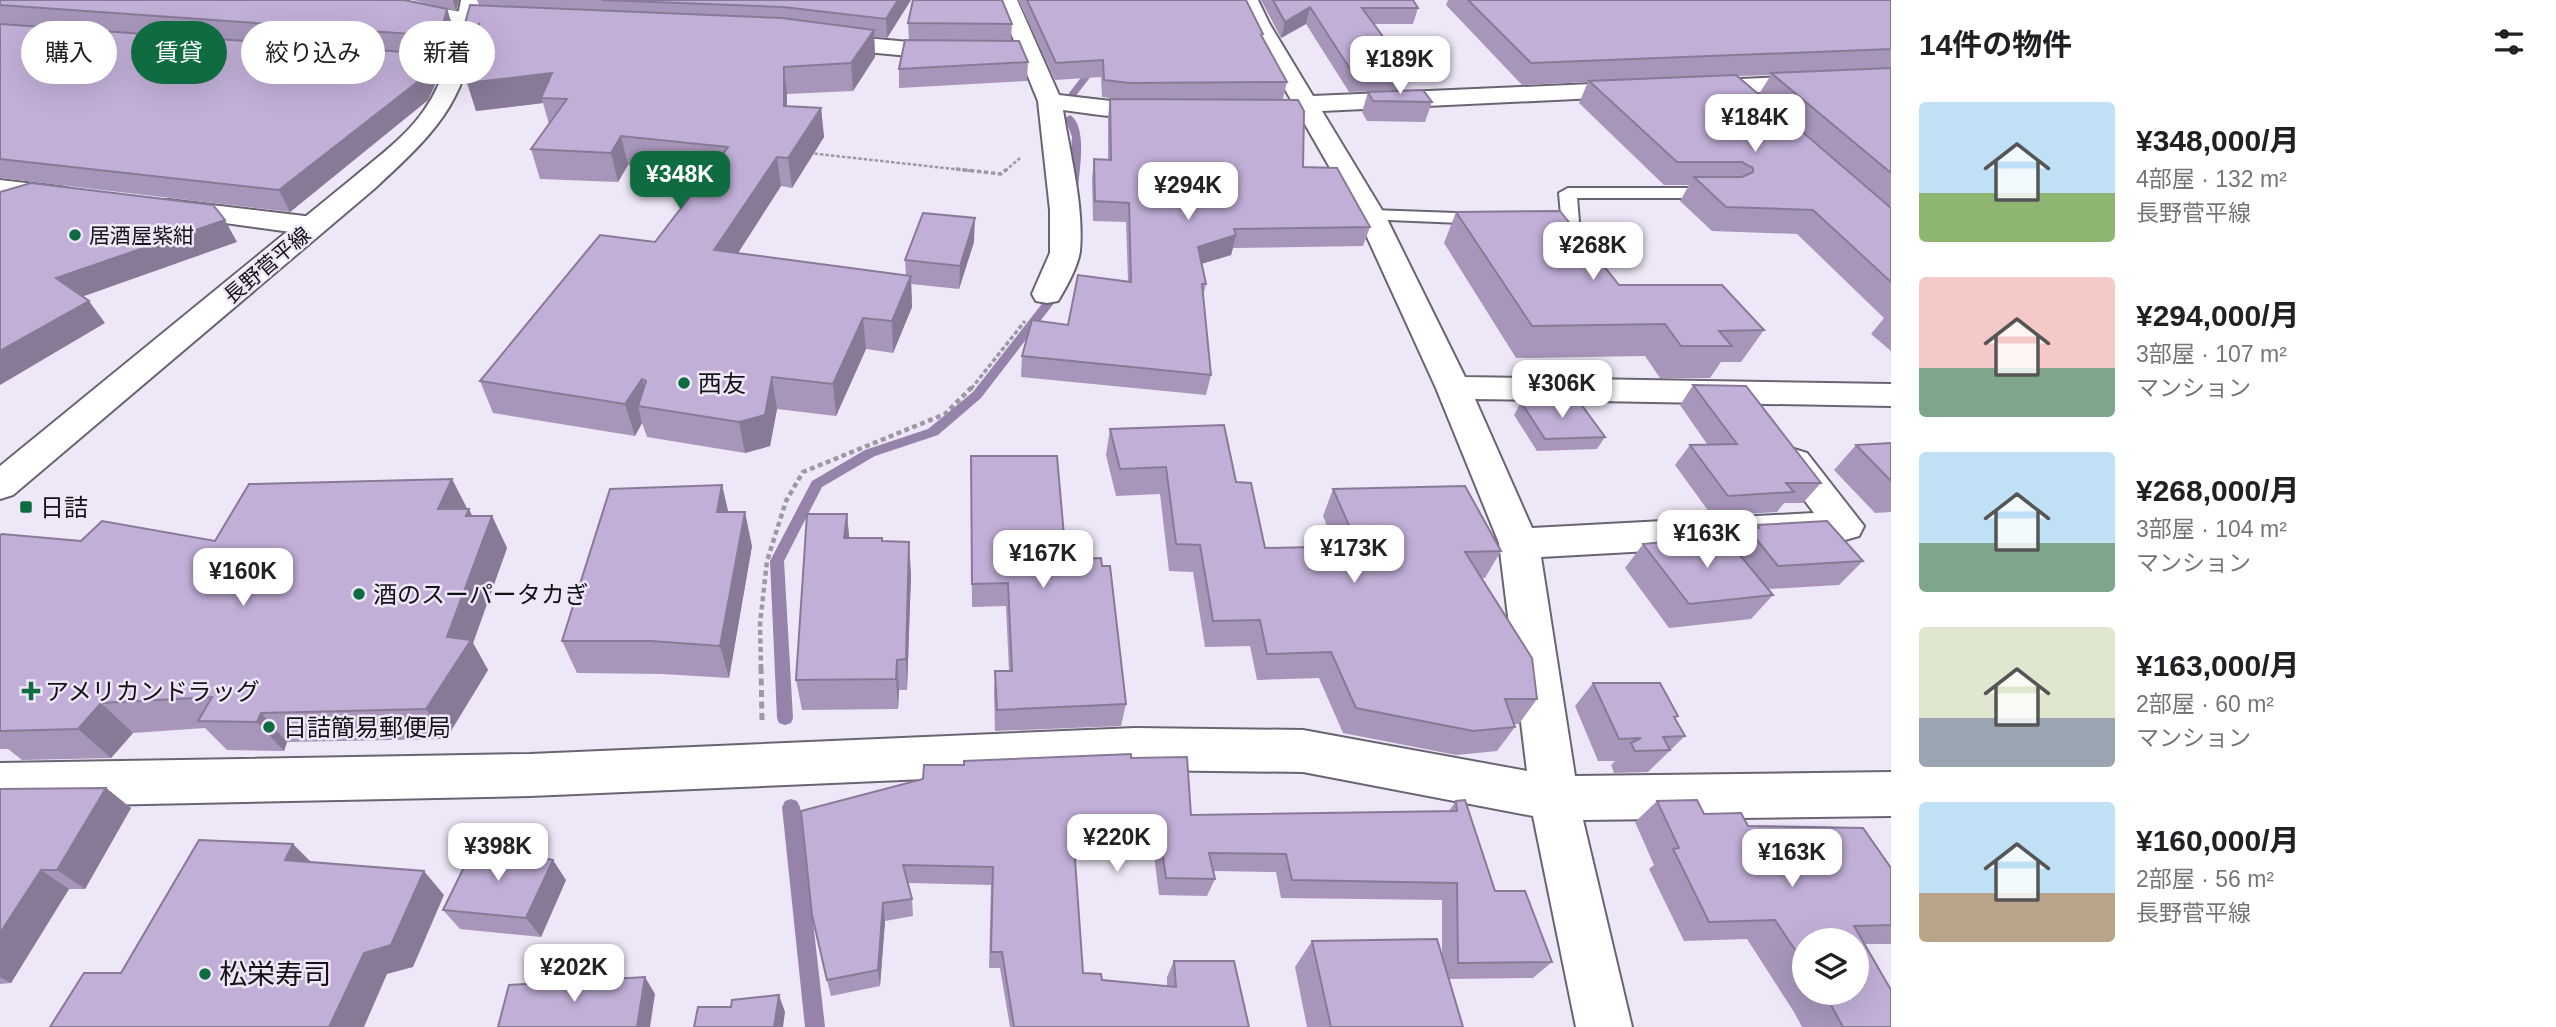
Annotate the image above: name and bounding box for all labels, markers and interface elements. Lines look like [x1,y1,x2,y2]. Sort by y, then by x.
chip: 購入 [21,21,117,84]
chip: 賃貸 [131,21,227,84]
chip: 絞り込み [241,21,385,84]
chip: 新着 [399,21,495,84]
icon: filters [2490,23,2528,61]
text: 14件の物件 [1919,28,2072,61]
pin: ¥189K [1351,36,1449,96]
text: ¥189K [1366,46,1434,72]
pin: ¥184K [1706,94,1804,154]
text: ¥184K [1721,104,1789,130]
text: ¥348,000/月 [2136,124,2299,157]
icon: home [1975,130,2059,214]
pin: ¥348K [631,152,729,211]
text: ¥348K [646,161,714,187]
pin: ¥294K [1139,162,1237,222]
text: 4部屋 · 132 m² [2136,166,2287,192]
text: ¥294K [1154,172,1222,198]
text: 長野菅平線 [2136,200,2251,226]
street label: 長野菅平線 [219,222,315,308]
pin: ¥268K [1544,222,1642,282]
place label: 居酒屋紫紺 [89,224,194,247]
marker: 居酒屋紫紺 [67,227,83,243]
text: ¥268K [1559,232,1627,258]
text: ¥294,000/月 [2136,299,2299,332]
icon: home [1975,305,2059,389]
text: 3部屋 · 107 m² [2136,341,2287,367]
pin: ¥306K [1513,360,1611,420]
place label: 西友 [698,370,746,397]
text: ¥306K [1528,370,1596,396]
marker: 西友 [676,375,692,391]
text: マンション [2136,375,2251,401]
text: ¥268,000/月 [2136,474,2299,507]
icon: home [1975,480,2059,564]
place label: 日詰 [40,494,88,521]
marker: 日詰 [18,499,34,515]
pin: ¥163K [1658,510,1756,570]
text: 3部屋 · 104 m² [2136,516,2287,542]
text: ¥163K [1673,520,1741,546]
pin: ¥173K [1305,526,1403,585]
pin: ¥167K [994,530,1092,590]
text: ¥173K [1320,535,1388,561]
text: ¥167K [1009,540,1077,566]
pin: ¥160K [194,548,292,608]
text: マンション [2136,550,2251,576]
text: ¥160K [209,558,277,584]
place label: 酒のスーパータカぎ [373,581,589,608]
marker: 酒のスーパータカぎ [351,586,367,602]
text: ¥163,000/月 [2136,649,2299,682]
icon: home [1975,655,2059,739]
place label: アメリカンドラッグ [45,678,260,705]
marker: アメリカンドラッグ [23,683,39,699]
text: 2部屋 · 60 m² [2136,691,2274,717]
place label: 日詰簡易郵便局 [283,714,451,741]
marker: 日詰簡易郵便局 [261,719,277,735]
text: マンション [2136,725,2251,751]
pin: ¥220K [1068,814,1166,874]
pin: ¥398K [449,824,547,883]
text: ¥220K [1083,824,1151,850]
text: ¥160,000/月 [2136,824,2299,857]
pin: ¥163K [1743,830,1841,889]
icon: home [1975,830,2059,914]
text: ¥398K [464,833,532,859]
text: ¥163K [1758,839,1826,865]
text: 2部屋 · 56 m² [2136,866,2274,892]
text: 長野菅平線 [2136,900,2251,926]
map controls [1792,928,1869,1005]
button: layers [1792,928,1869,1005]
pin: ¥202K [525,944,623,1004]
text: ¥202K [540,954,608,980]
place label: 松栄寿司 [219,959,331,990]
marker: 松栄寿司 [197,966,213,982]

